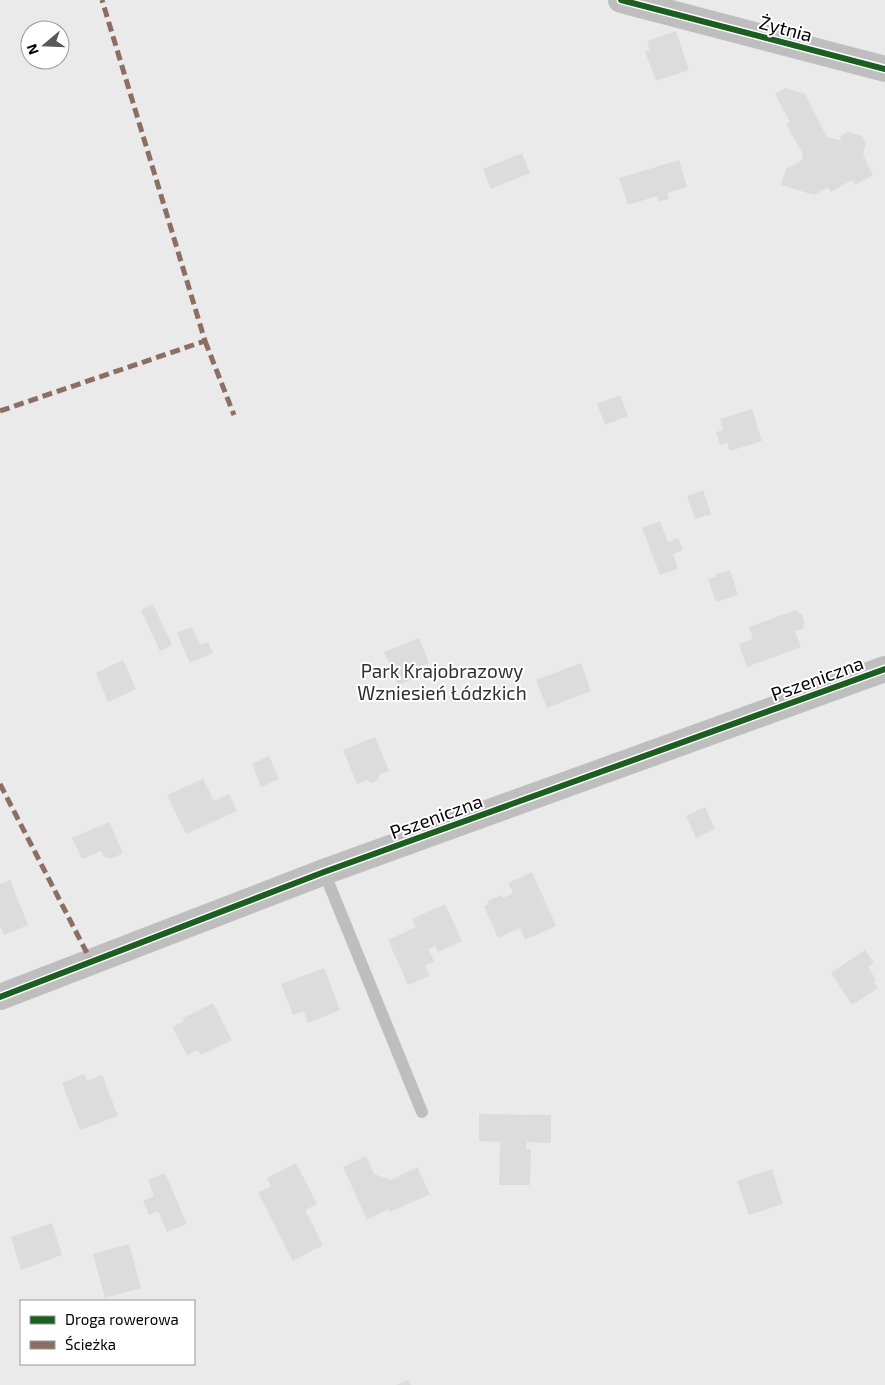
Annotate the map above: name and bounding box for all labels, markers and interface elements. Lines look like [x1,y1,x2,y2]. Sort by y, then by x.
street label: Żytnia [757,10,815,46]
north arrow [20,20,70,70]
text: N [23,42,42,57]
street label: Pszeniczna [768,651,866,705]
park label: Park Krajobrazowy Wzniesień Łódzkich [357,659,527,704]
street label: Pszeniczna [387,789,485,843]
legend [20,1300,195,1365]
text: Droga rowerowa [65,1310,179,1328]
text: Ścieżka [65,1335,116,1353]

